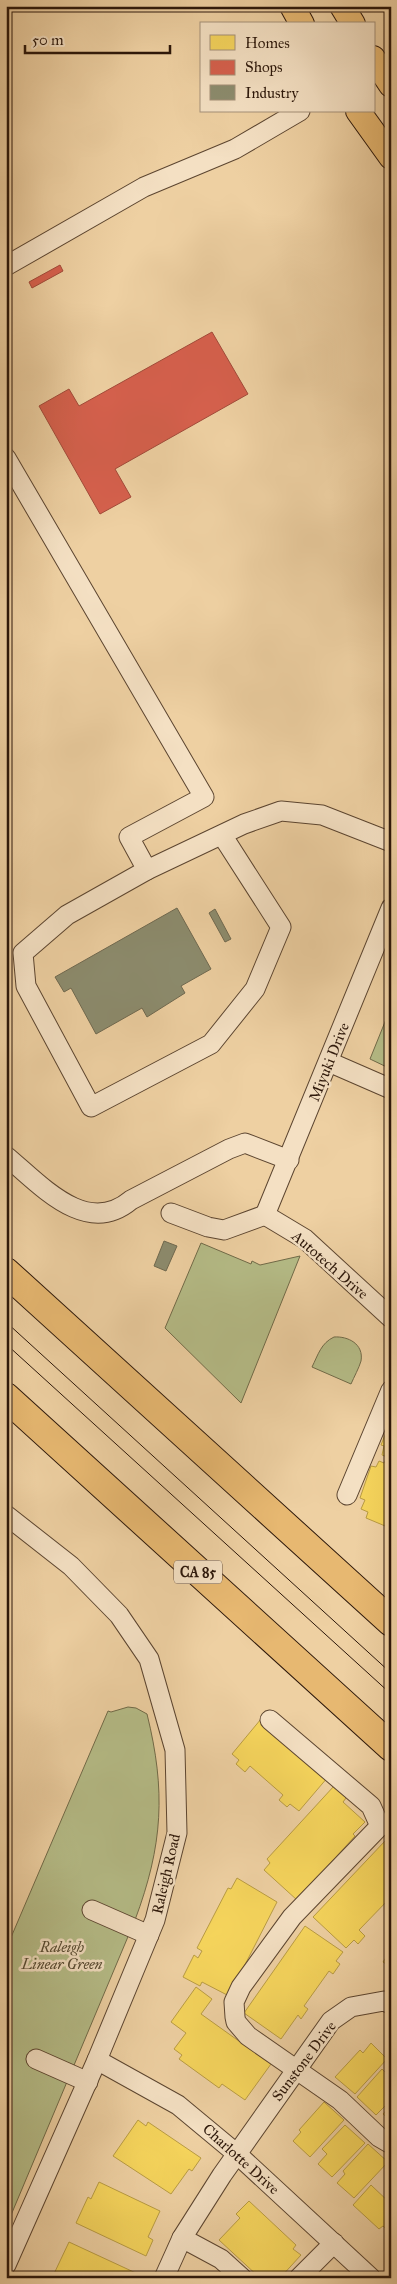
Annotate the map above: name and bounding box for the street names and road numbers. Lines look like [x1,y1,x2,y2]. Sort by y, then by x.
street label: Miyuki Drive [305,1020,353,1104]
street label: Autotech Drive [287,1226,372,1303]
road number: CA 85 [174,1560,222,1584]
street label: Raleigh Road [148,1832,184,1916]
street label: Sunstone Drive [268,2017,340,2105]
street label: Charlotte Drive [199,2120,283,2198]

